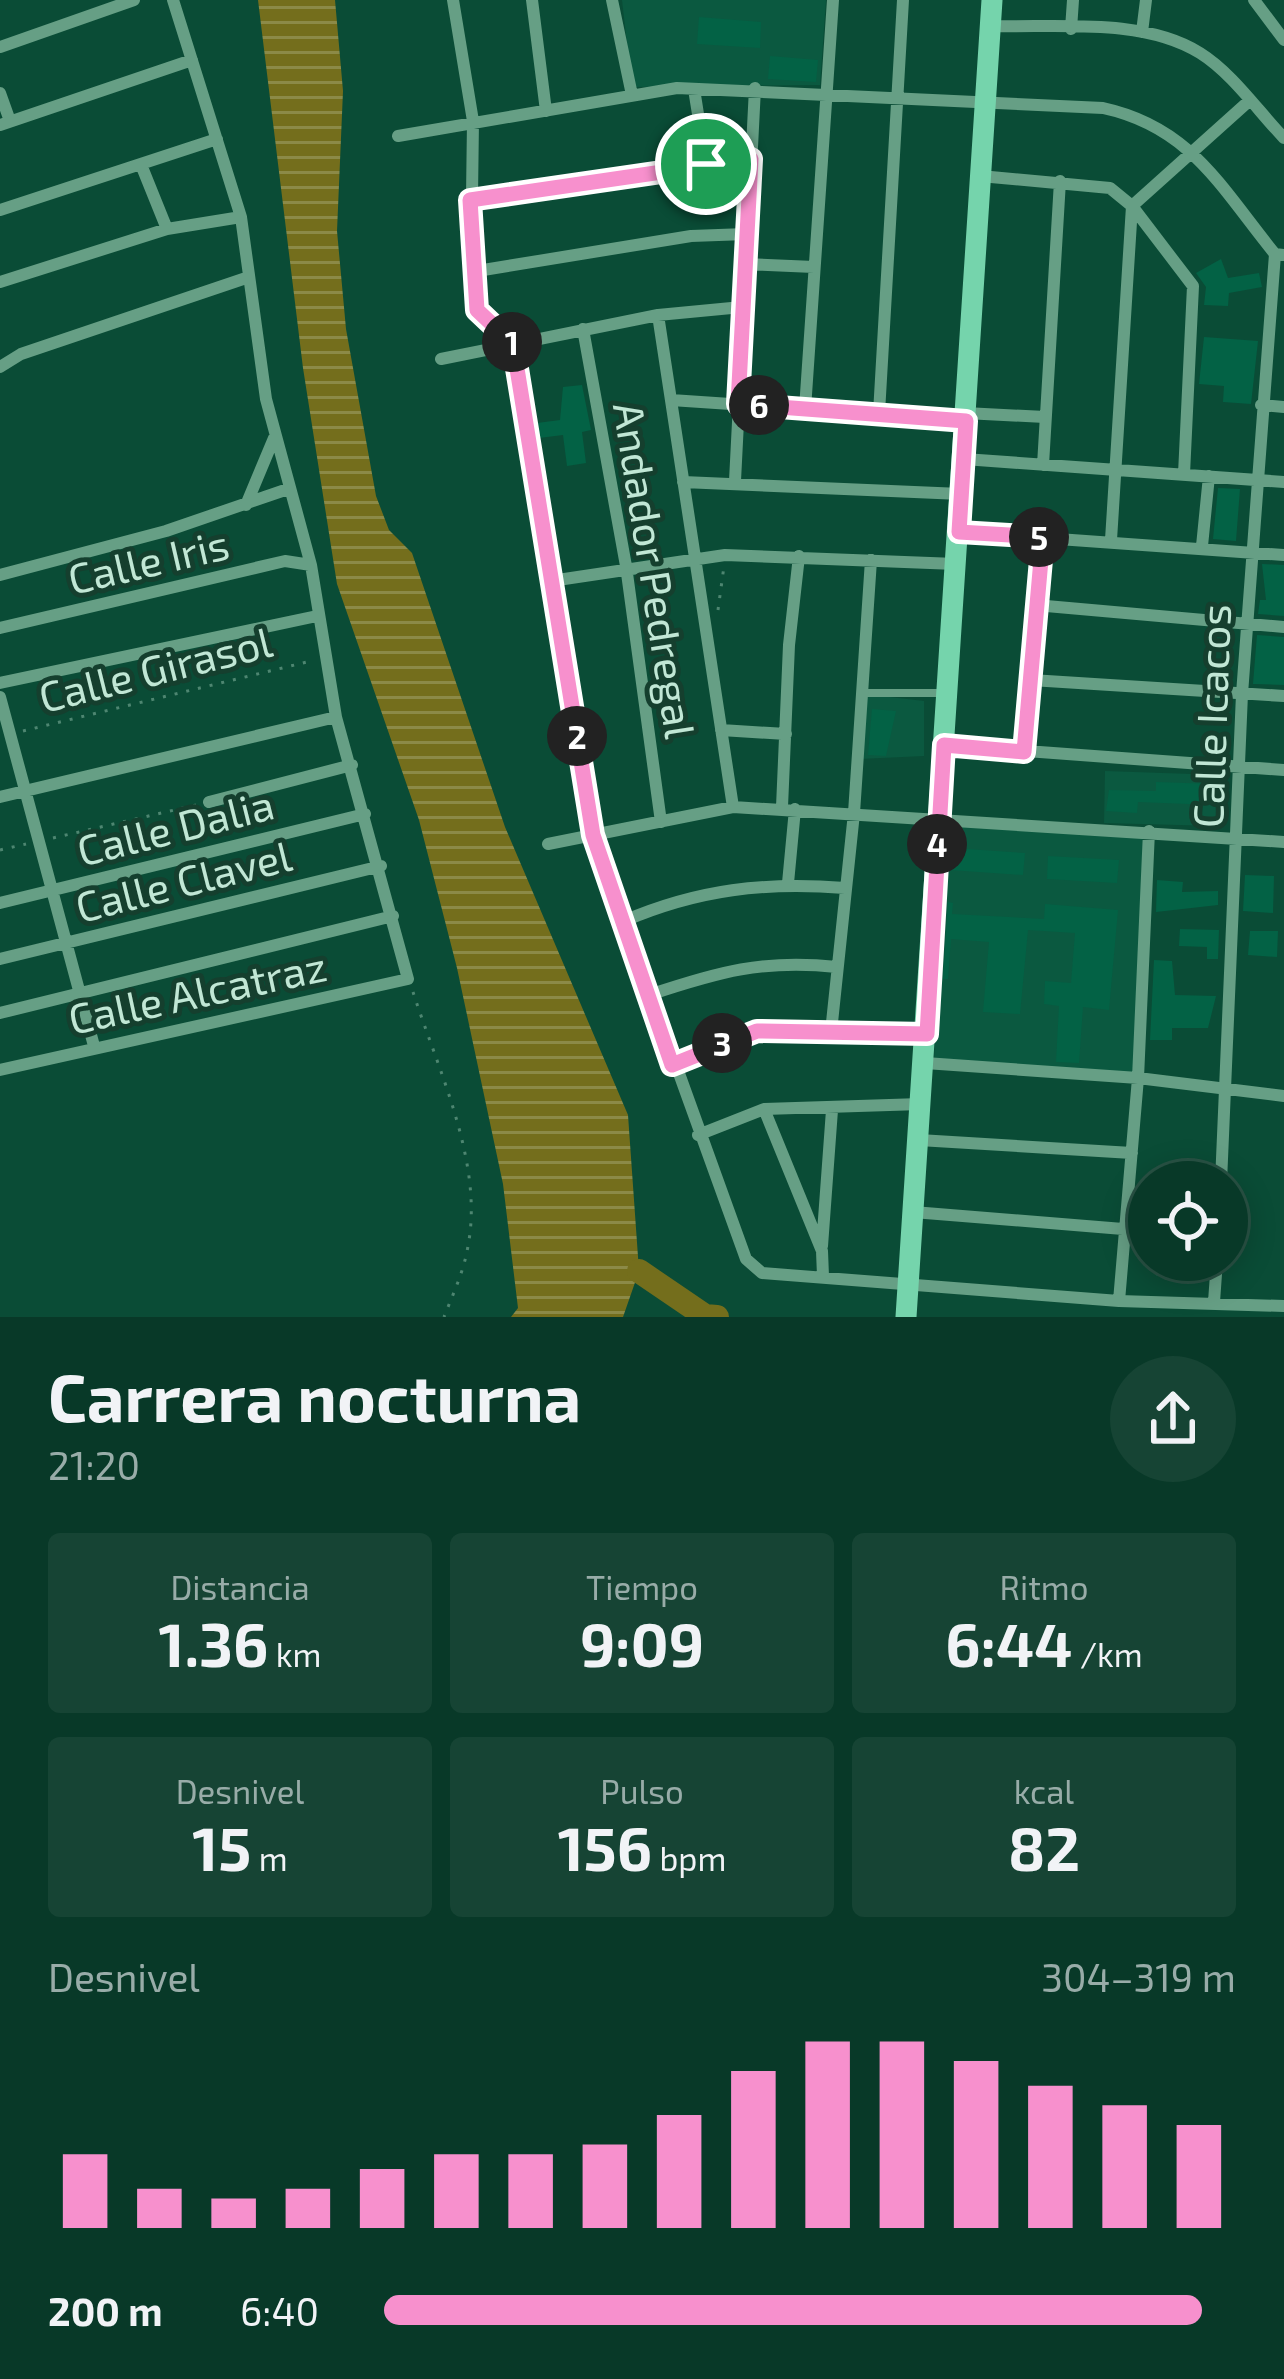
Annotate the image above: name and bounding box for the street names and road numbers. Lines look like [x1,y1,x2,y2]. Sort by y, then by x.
street label: Andador Pedregal [605,398,707,742]
street label: Calle Iris [63,517,233,603]
street label: Calle Icacos [1181,603,1239,829]
street label: Calle Girasol [33,615,277,721]
street label: Calle Dalia [72,777,278,875]
street label: Calle Clavel [70,829,296,931]
street label: Calle Alcatraz [63,939,331,1043]

